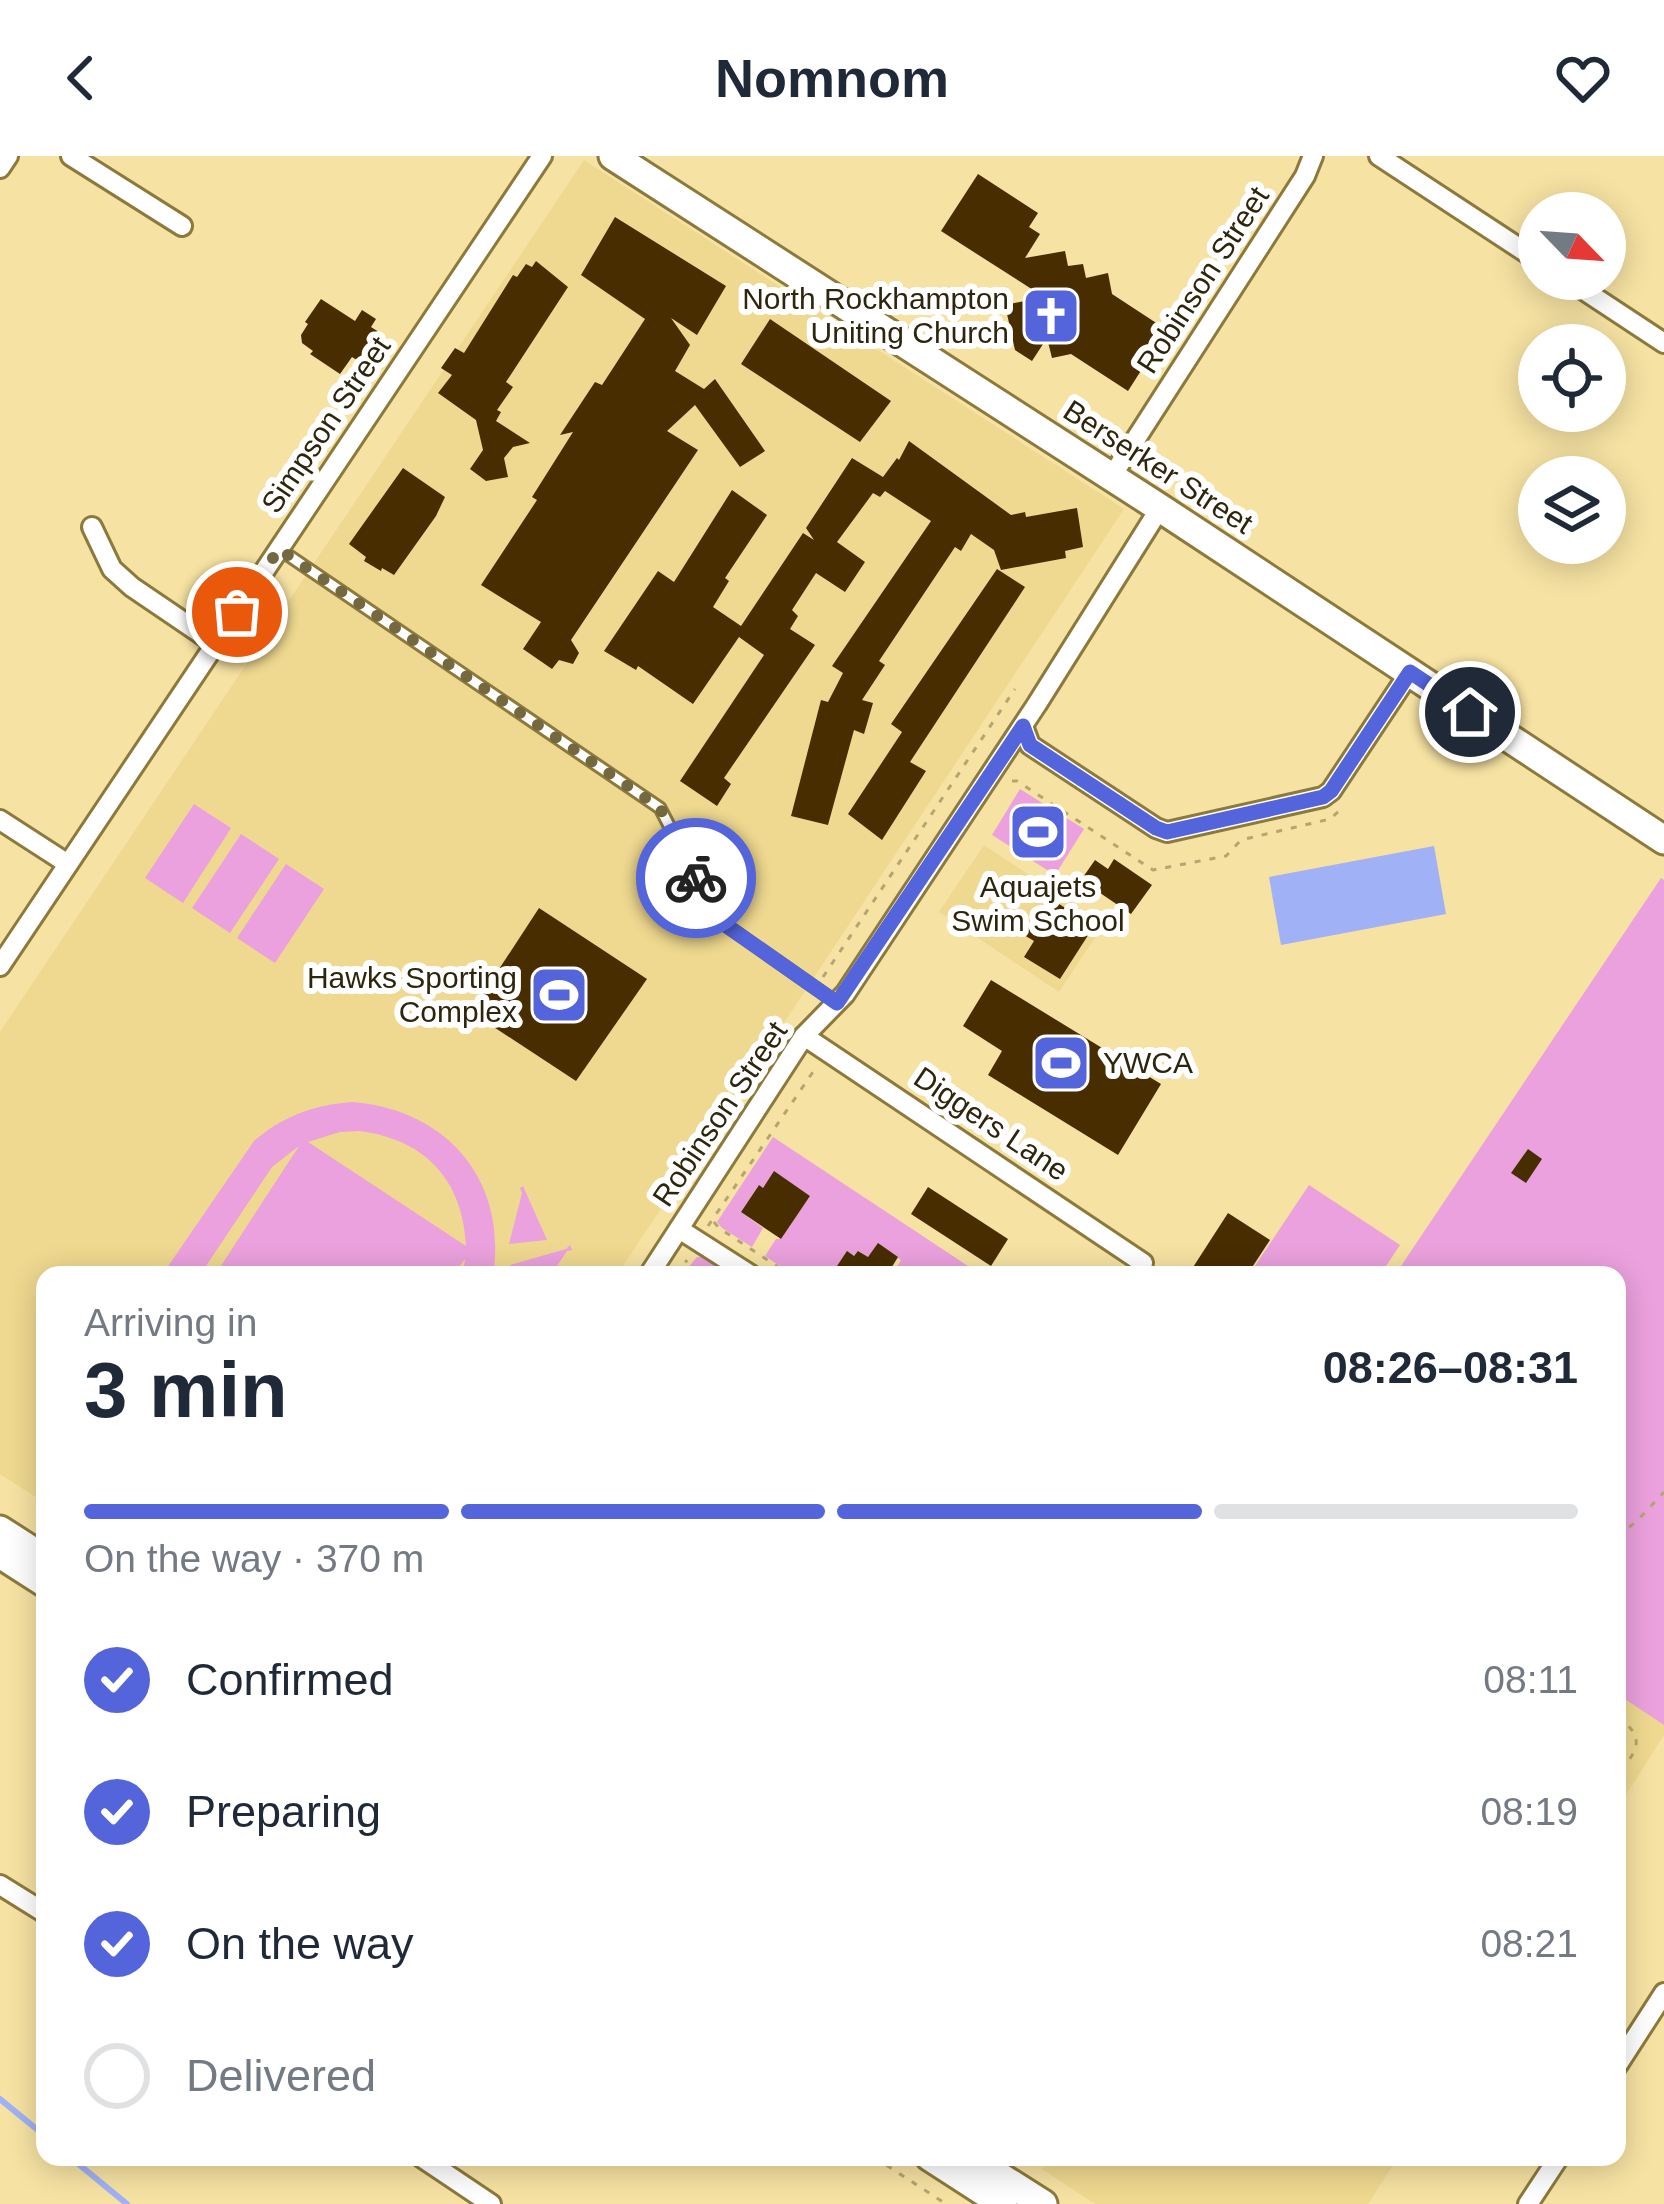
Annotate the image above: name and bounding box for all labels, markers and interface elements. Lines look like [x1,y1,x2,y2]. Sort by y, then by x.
icon: back [48,45,114,111]
icon: heart [1550,45,1616,111]
text: Nomnom [715,48,949,108]
street label: Robinson Street [1130,180,1275,379]
north arrow [1518,192,1626,300]
map controls [1518,192,1626,564]
place label: North Rockhampton Uniting Church [742,282,1009,349]
church icon: North Rockhampton Uniting Church [1020,285,1082,347]
button: locate [1518,324,1626,432]
street label: Simpson Street [255,330,397,519]
street label: Berserker Street [1058,393,1259,540]
button: layers [1518,456,1626,564]
pin [186,561,288,663]
icon: bag [204,579,270,645]
pin [1419,661,1521,763]
icon: home [1437,679,1503,745]
sports icon: Aquajets Swim School [1007,801,1069,863]
courier [636,818,756,938]
icon: bike [663,845,729,911]
place label: Aquajets Swim School [951,870,1125,937]
place label: Hawks Sporting Complex [307,961,517,1028]
sports icon: Hawks Sporting Complex [528,964,590,1026]
street label: Robinson Street [646,1015,794,1212]
sports icon: YWCA [1030,1032,1092,1094]
place label: YWCA [1103,1046,1193,1079]
street label: Diggers Lane [908,1060,1074,1187]
text: Arriving in [84,1301,257,1344]
text: 08:26–08:31 [1323,1342,1578,1393]
text: 3 min [84,1346,288,1434]
text: On the way · 370 m [84,1537,424,1580]
icon: check [84,1647,150,1713]
text: Confirmed [186,1654,394,1705]
text: 08:11 [1483,1658,1578,1701]
icon: check [84,1779,150,1845]
text: Preparing [186,1786,381,1837]
text: 08:19 [1480,1790,1578,1833]
icon: check [84,1911,150,1977]
text: On the way [186,1918,414,1969]
text: 08:21 [1480,1922,1578,1965]
text: Delivered [186,2050,376,2101]

